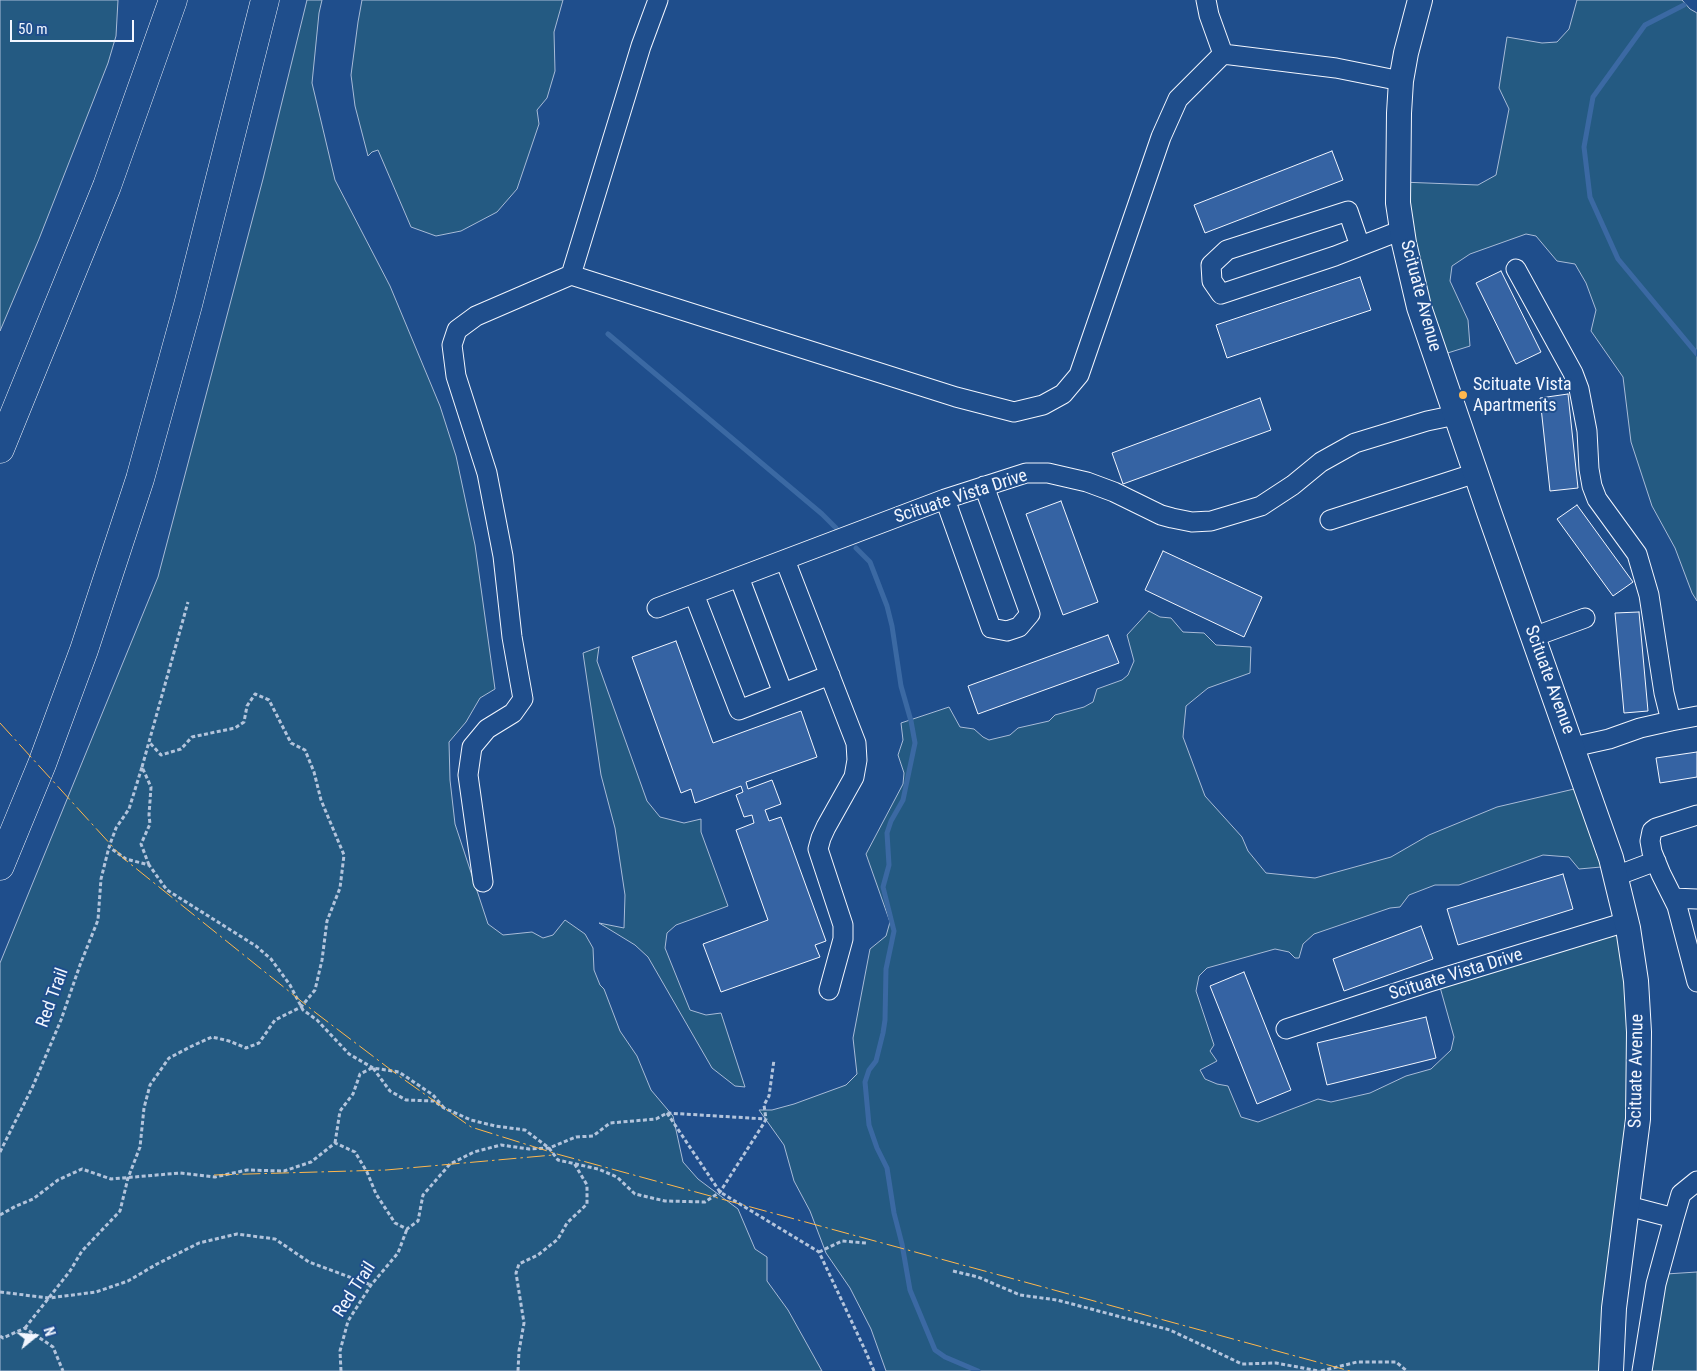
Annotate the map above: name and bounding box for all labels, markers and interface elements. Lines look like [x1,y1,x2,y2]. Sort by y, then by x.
scale bar [12,10,136,42]
text: 50 m [18,20,48,38]
street label: Scituate Avenue [1395,238,1445,354]
place label: Scituate Vista Apartments [1473,374,1572,416]
marker: Scituate Vista Apartments [1457,389,1469,401]
street label: Scituate Vista Drive [892,465,1030,529]
street label: Scituate Avenue [1519,623,1579,737]
street label: Scituate Vista Drive [1387,944,1525,1006]
street label: Red Trail [32,965,74,1031]
street label: Scituate Avenue [1625,1014,1649,1128]
street label: Red Trail [329,1258,381,1322]
north arrow [10,1311,60,1361]
text: N [40,1325,58,1338]

